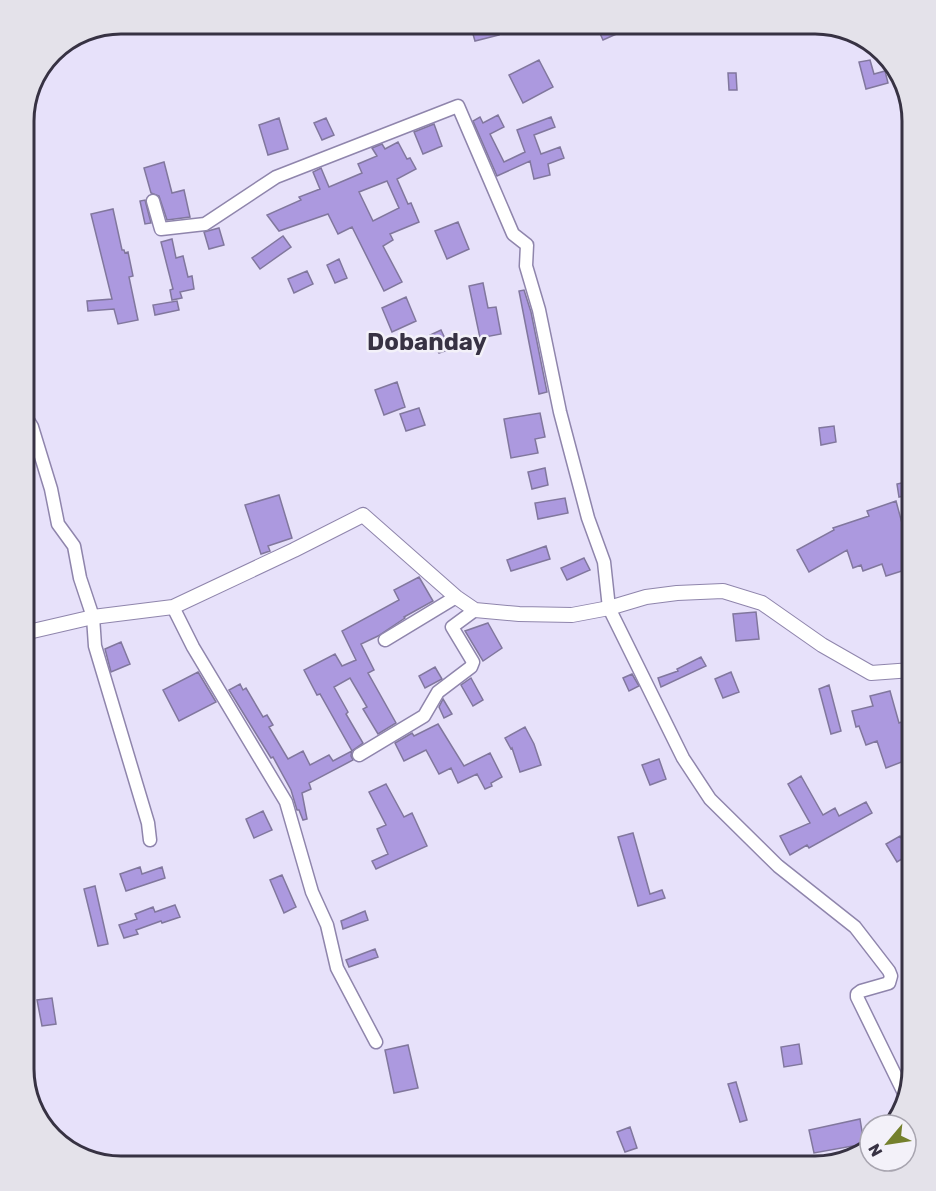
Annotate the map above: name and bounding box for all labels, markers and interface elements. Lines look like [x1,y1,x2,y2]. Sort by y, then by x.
district label: Dobanday [367,328,487,356]
north arrow [858,1113,918,1173]
text: N [864,1140,886,1160]

